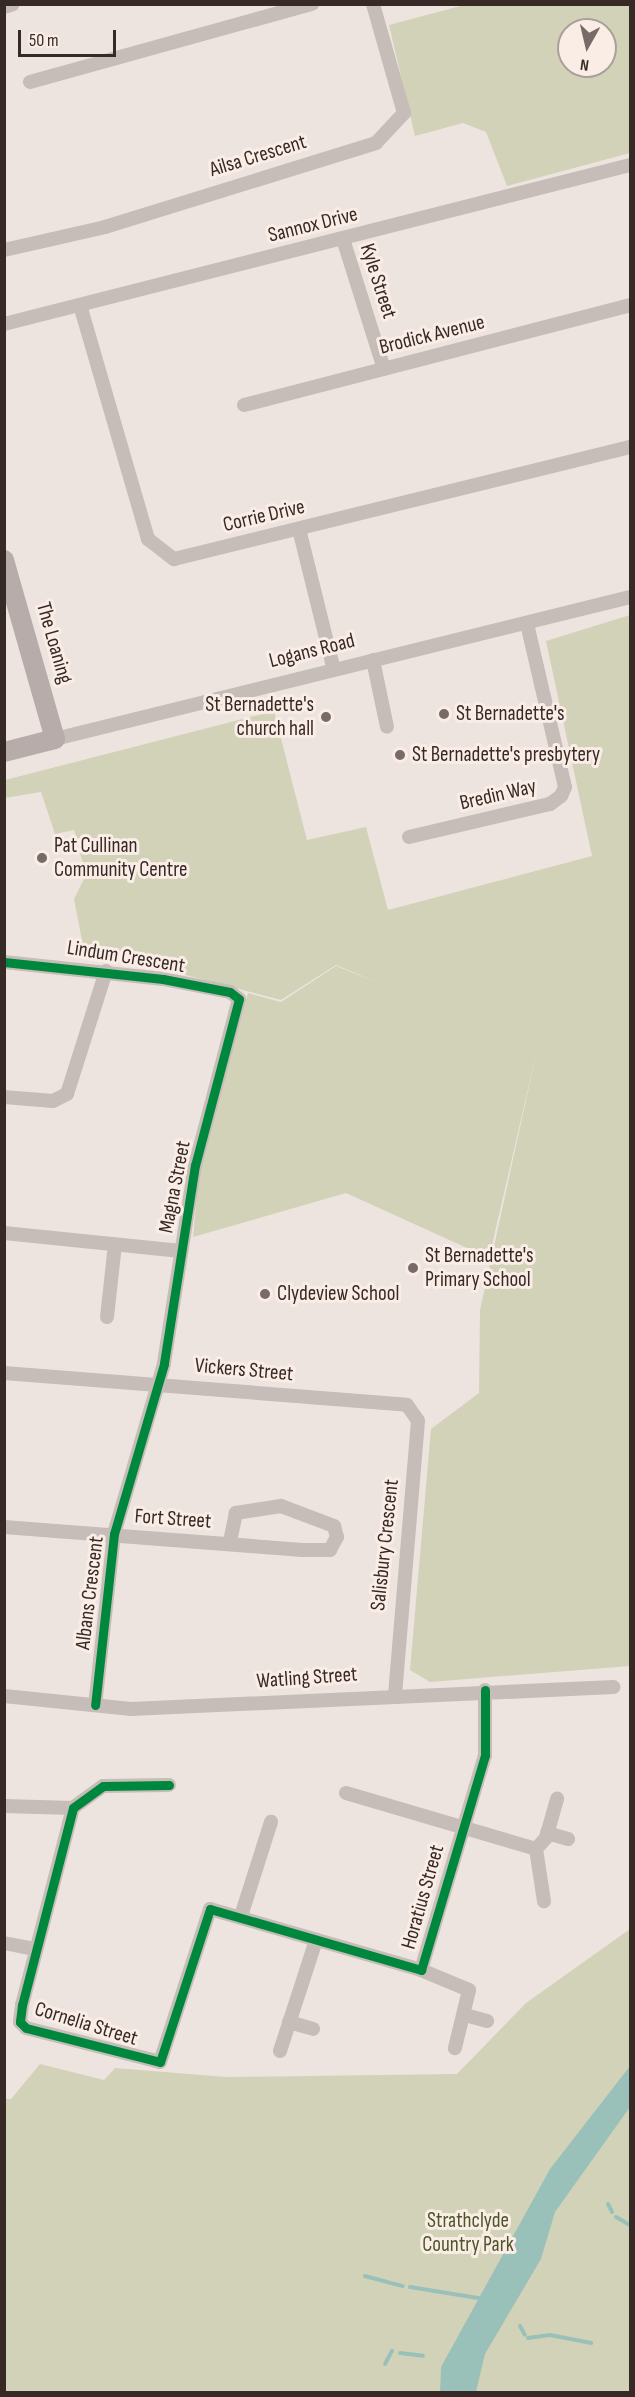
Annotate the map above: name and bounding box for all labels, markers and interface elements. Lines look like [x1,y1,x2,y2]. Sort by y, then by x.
scale bar [21,18,118,56]
north arrow [557,18,617,78]
text: 50 m [29,30,59,51]
text: N [579,54,590,74]
street label: Ailsa Crescent [207,129,309,183]
street label: Sannox Drive [266,202,360,248]
street label: Kyle Street [354,240,402,322]
street label: Brodick Avenue [377,310,487,360]
street label: Corrie Drive [221,494,307,538]
street label: The Loaning [30,599,78,687]
street label: Logans Road [267,628,357,674]
place label: St Bernadette's church hall [205,692,314,742]
place label: St Bernadette's [456,701,565,727]
marker: St Bernadette's [437,707,451,721]
marker: St Bernadette's church hall [319,710,333,724]
place label: St Bernadette's presbytery [412,742,600,768]
marker: St Bernadette's presbytery [393,748,407,762]
street label: Bredin Way [457,774,539,816]
place label: Pat Cullinan Community Centre [54,833,187,883]
marker: Pat Cullinan Community Centre [35,851,49,865]
street label: Lindum Crescent [65,935,187,979]
street label: Magna Street [154,1139,196,1235]
place label: St Bernadette's Primary School [425,1243,534,1293]
marker: St Bernadette's Primary School [406,1261,420,1275]
place label: Clydeview School [277,1281,399,1307]
marker: Clydeview School [258,1287,272,1301]
street label: Vickers Street [194,1353,294,1387]
street label: Salisbury Crescent [366,1478,404,1612]
street label: Fort Street [134,1504,212,1534]
street label: Albans Crescent [71,1535,109,1651]
street label: Watling Street [256,1662,358,1694]
street label: Horatius Street [396,1842,450,1952]
street label: Cornelia Street [32,1996,140,2052]
park label: Strathclyde Country Park [422,2208,514,2258]

